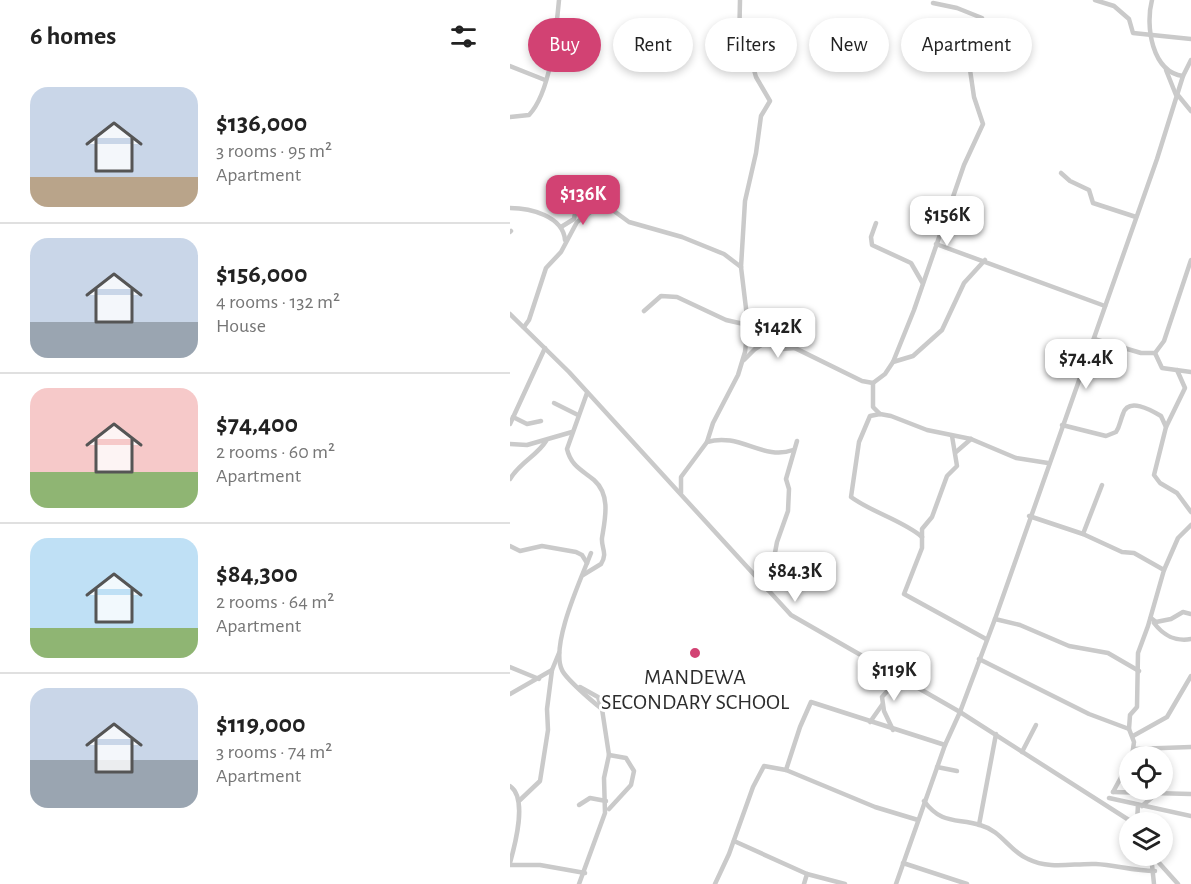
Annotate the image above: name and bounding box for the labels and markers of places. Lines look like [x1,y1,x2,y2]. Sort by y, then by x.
pin: $136K [541,175,625,226]
pin: $156K [905,196,989,247]
pin: $142K [736,308,820,359]
pin: $74.4K [1037,339,1135,390]
pin: $84.3K [746,552,844,603]
marker: MANDEWA SECONDARY SCHOOL [688,646,702,660]
pin: $119K [852,651,936,702]
place label: MANDEWA SECONDARY SCHOOL [601,666,790,713]

